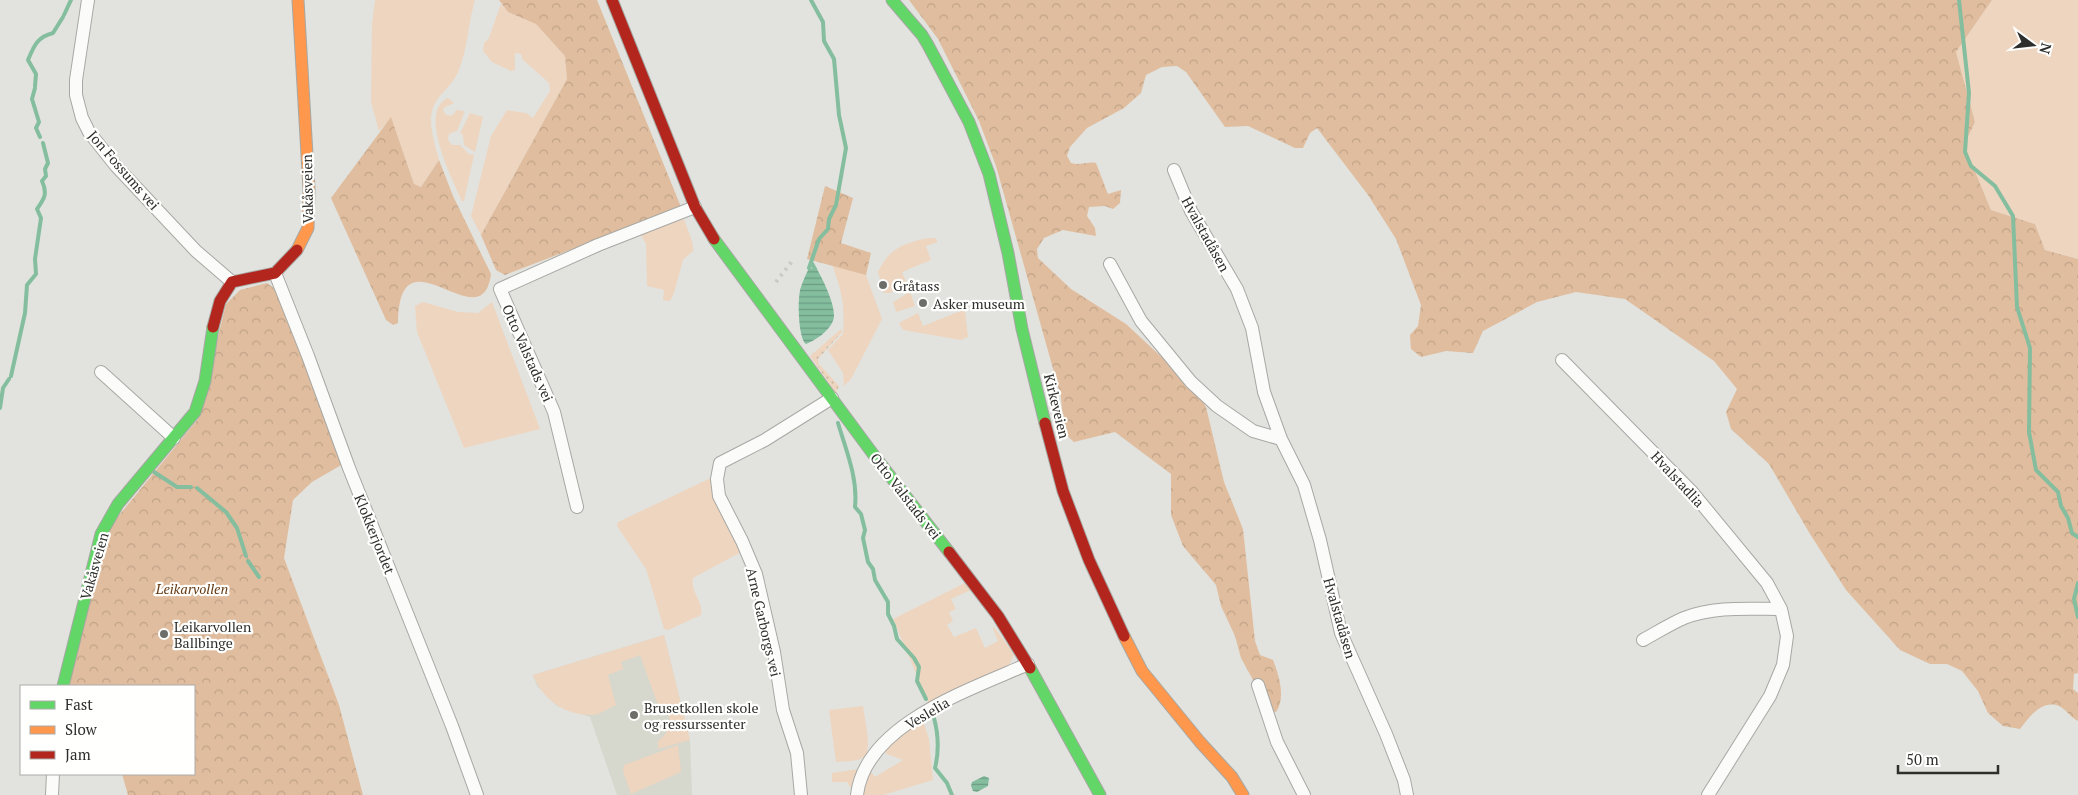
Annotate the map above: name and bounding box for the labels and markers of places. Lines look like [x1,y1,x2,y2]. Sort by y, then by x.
place label: Gråtass [893,276,939,295]
marker: Gråtass [877,279,889,291]
place label: Asker museum [933,294,1025,313]
marker: Asker museum [917,297,929,309]
place label: Leikarvollen Ballbinge [174,617,252,652]
marker: Leikarvollen Ballbinge [158,628,170,640]
place label: Brusetkollen skole og ressurssenter [644,698,758,733]
marker: Brusetkollen skole og ressurssenter [628,709,640,721]

